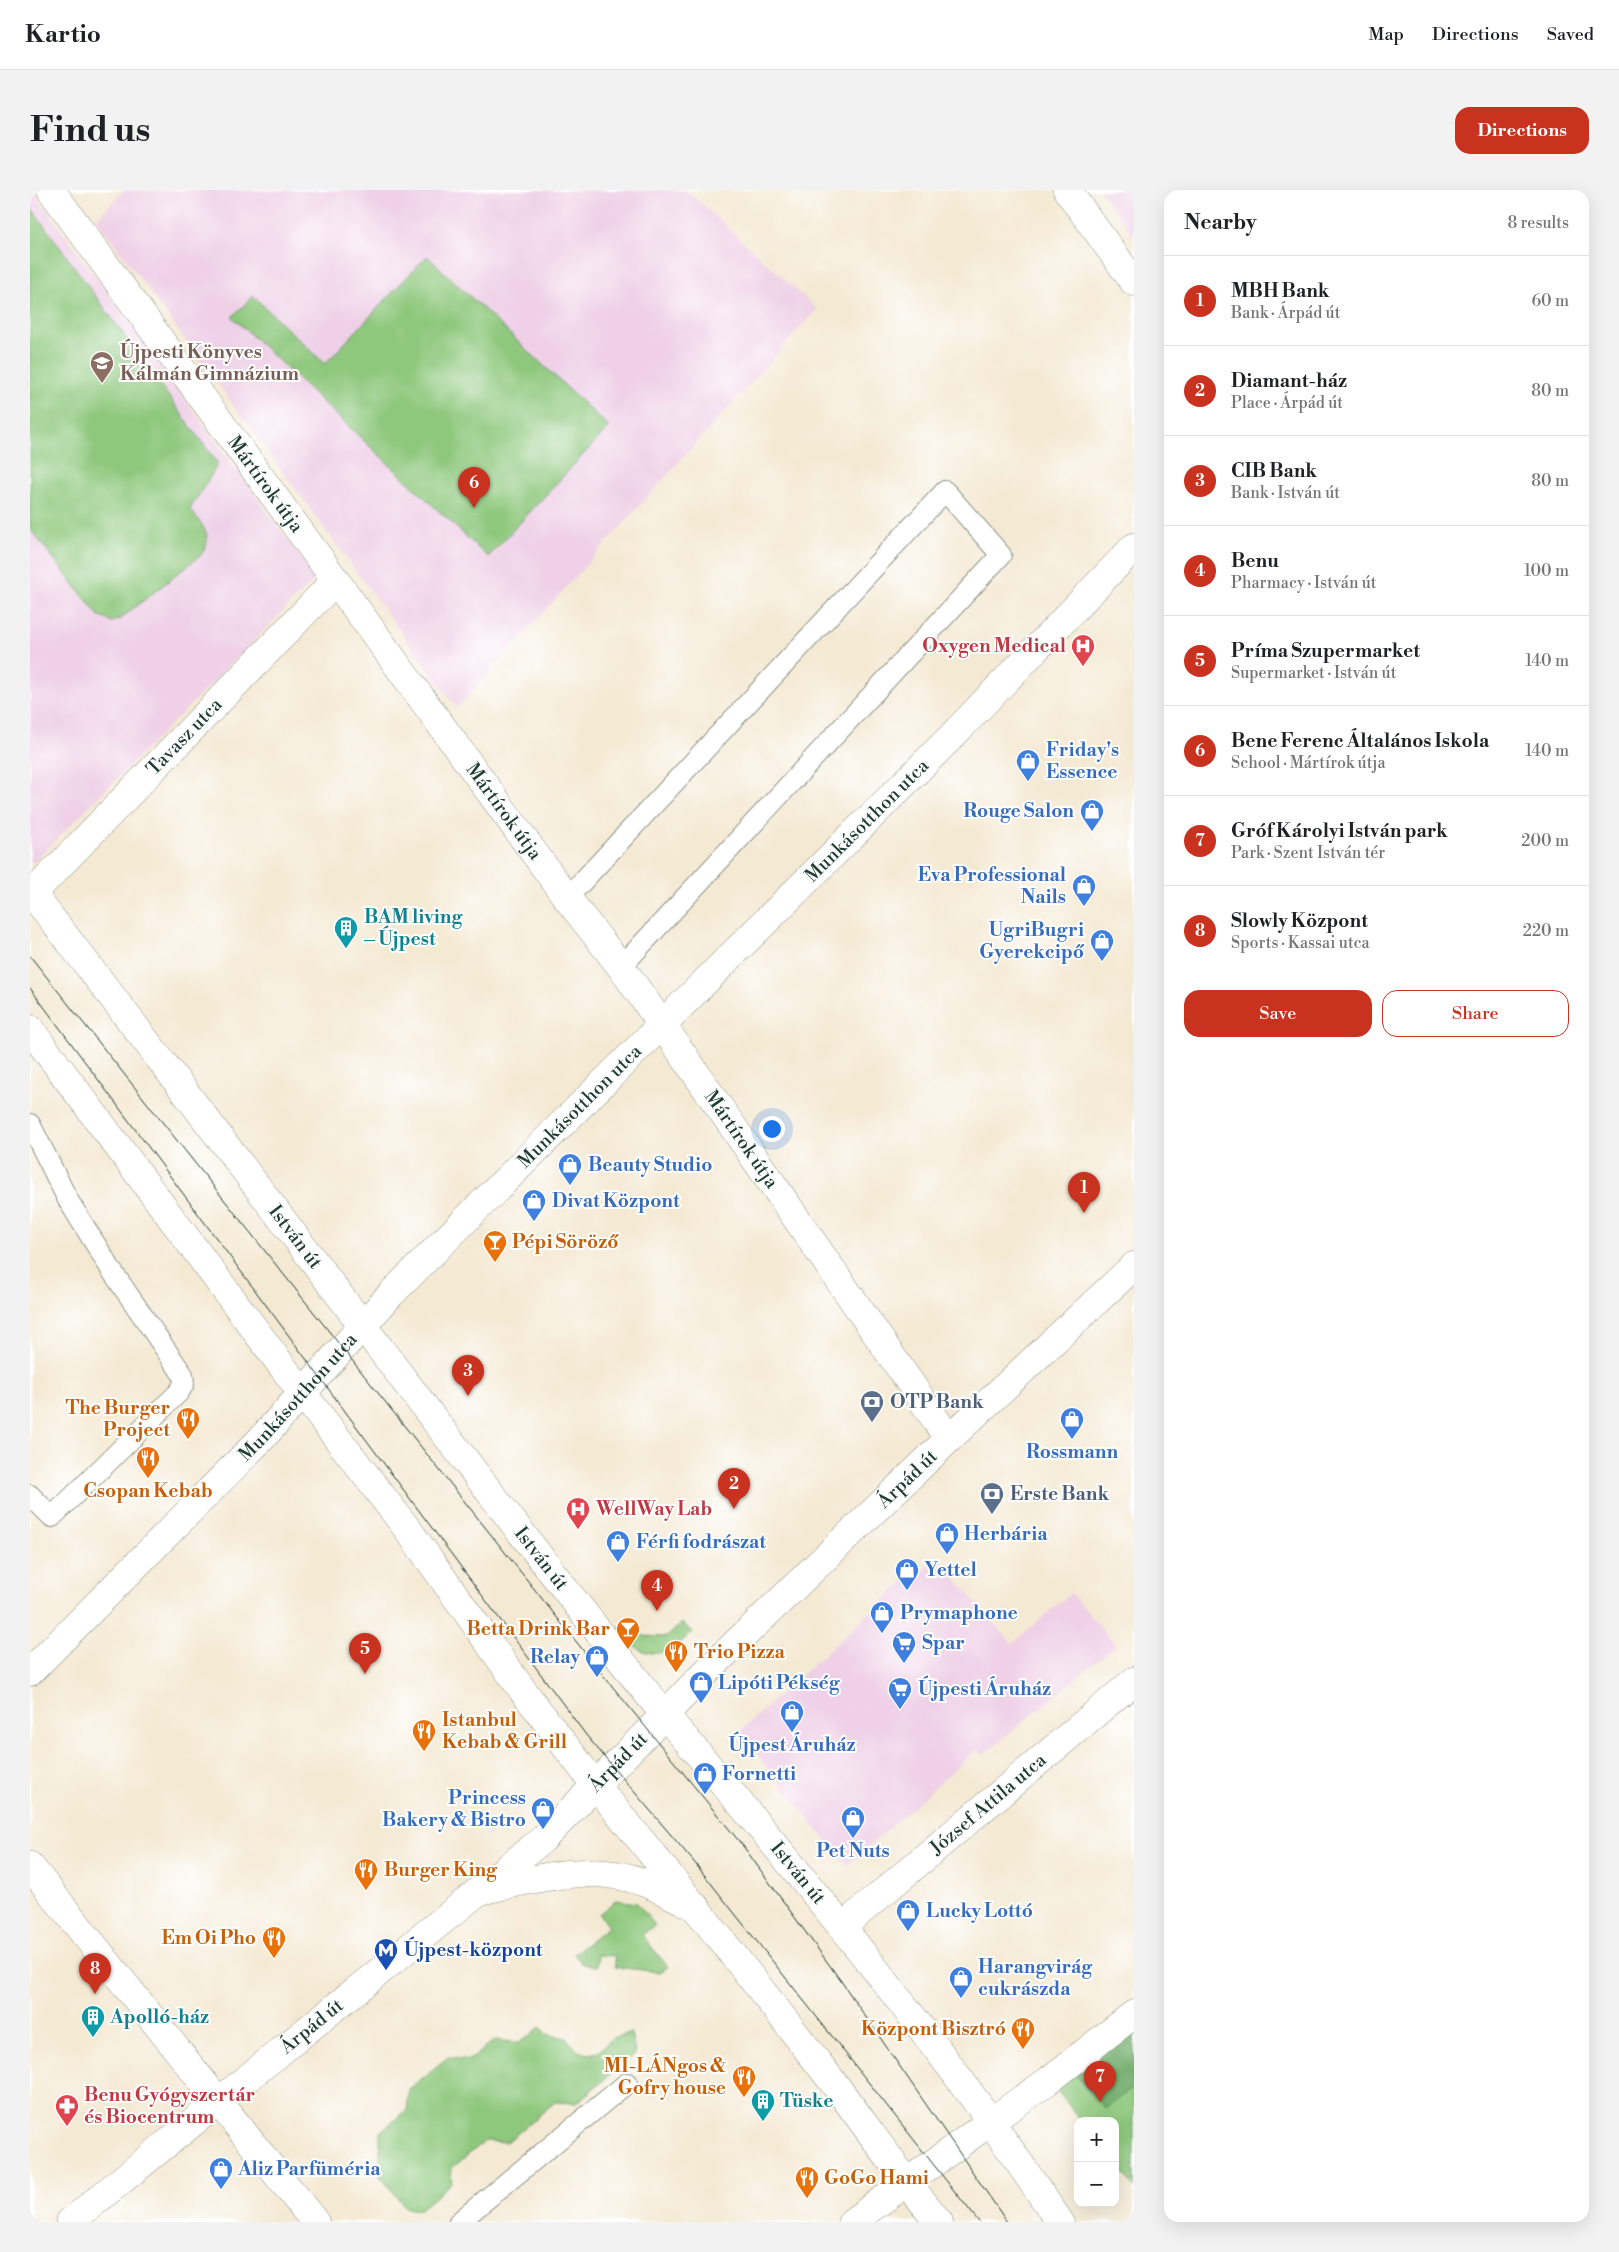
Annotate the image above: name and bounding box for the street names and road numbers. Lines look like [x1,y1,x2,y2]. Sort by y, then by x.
street label: Mártírok útja [222,431,309,538]
street label: Tavasz utca [141,693,228,780]
street label: Munkásotthon utca [800,754,934,888]
street label: Mártírok útja [461,758,547,865]
street label: Munkásotthon utca [513,1039,647,1173]
street label: Mártírok útja [699,1086,784,1193]
street label: István út [263,1200,327,1274]
street label: Munkásotthon utca [234,1327,363,1467]
street label: Árpád út [871,1444,943,1514]
street label: István út [509,1522,574,1596]
street label: Árpád út [582,1727,653,1798]
street label: József Attila utca [924,1748,1052,1861]
street label: István út [765,1837,831,1910]
street label: Árpád út [274,1993,348,2060]

